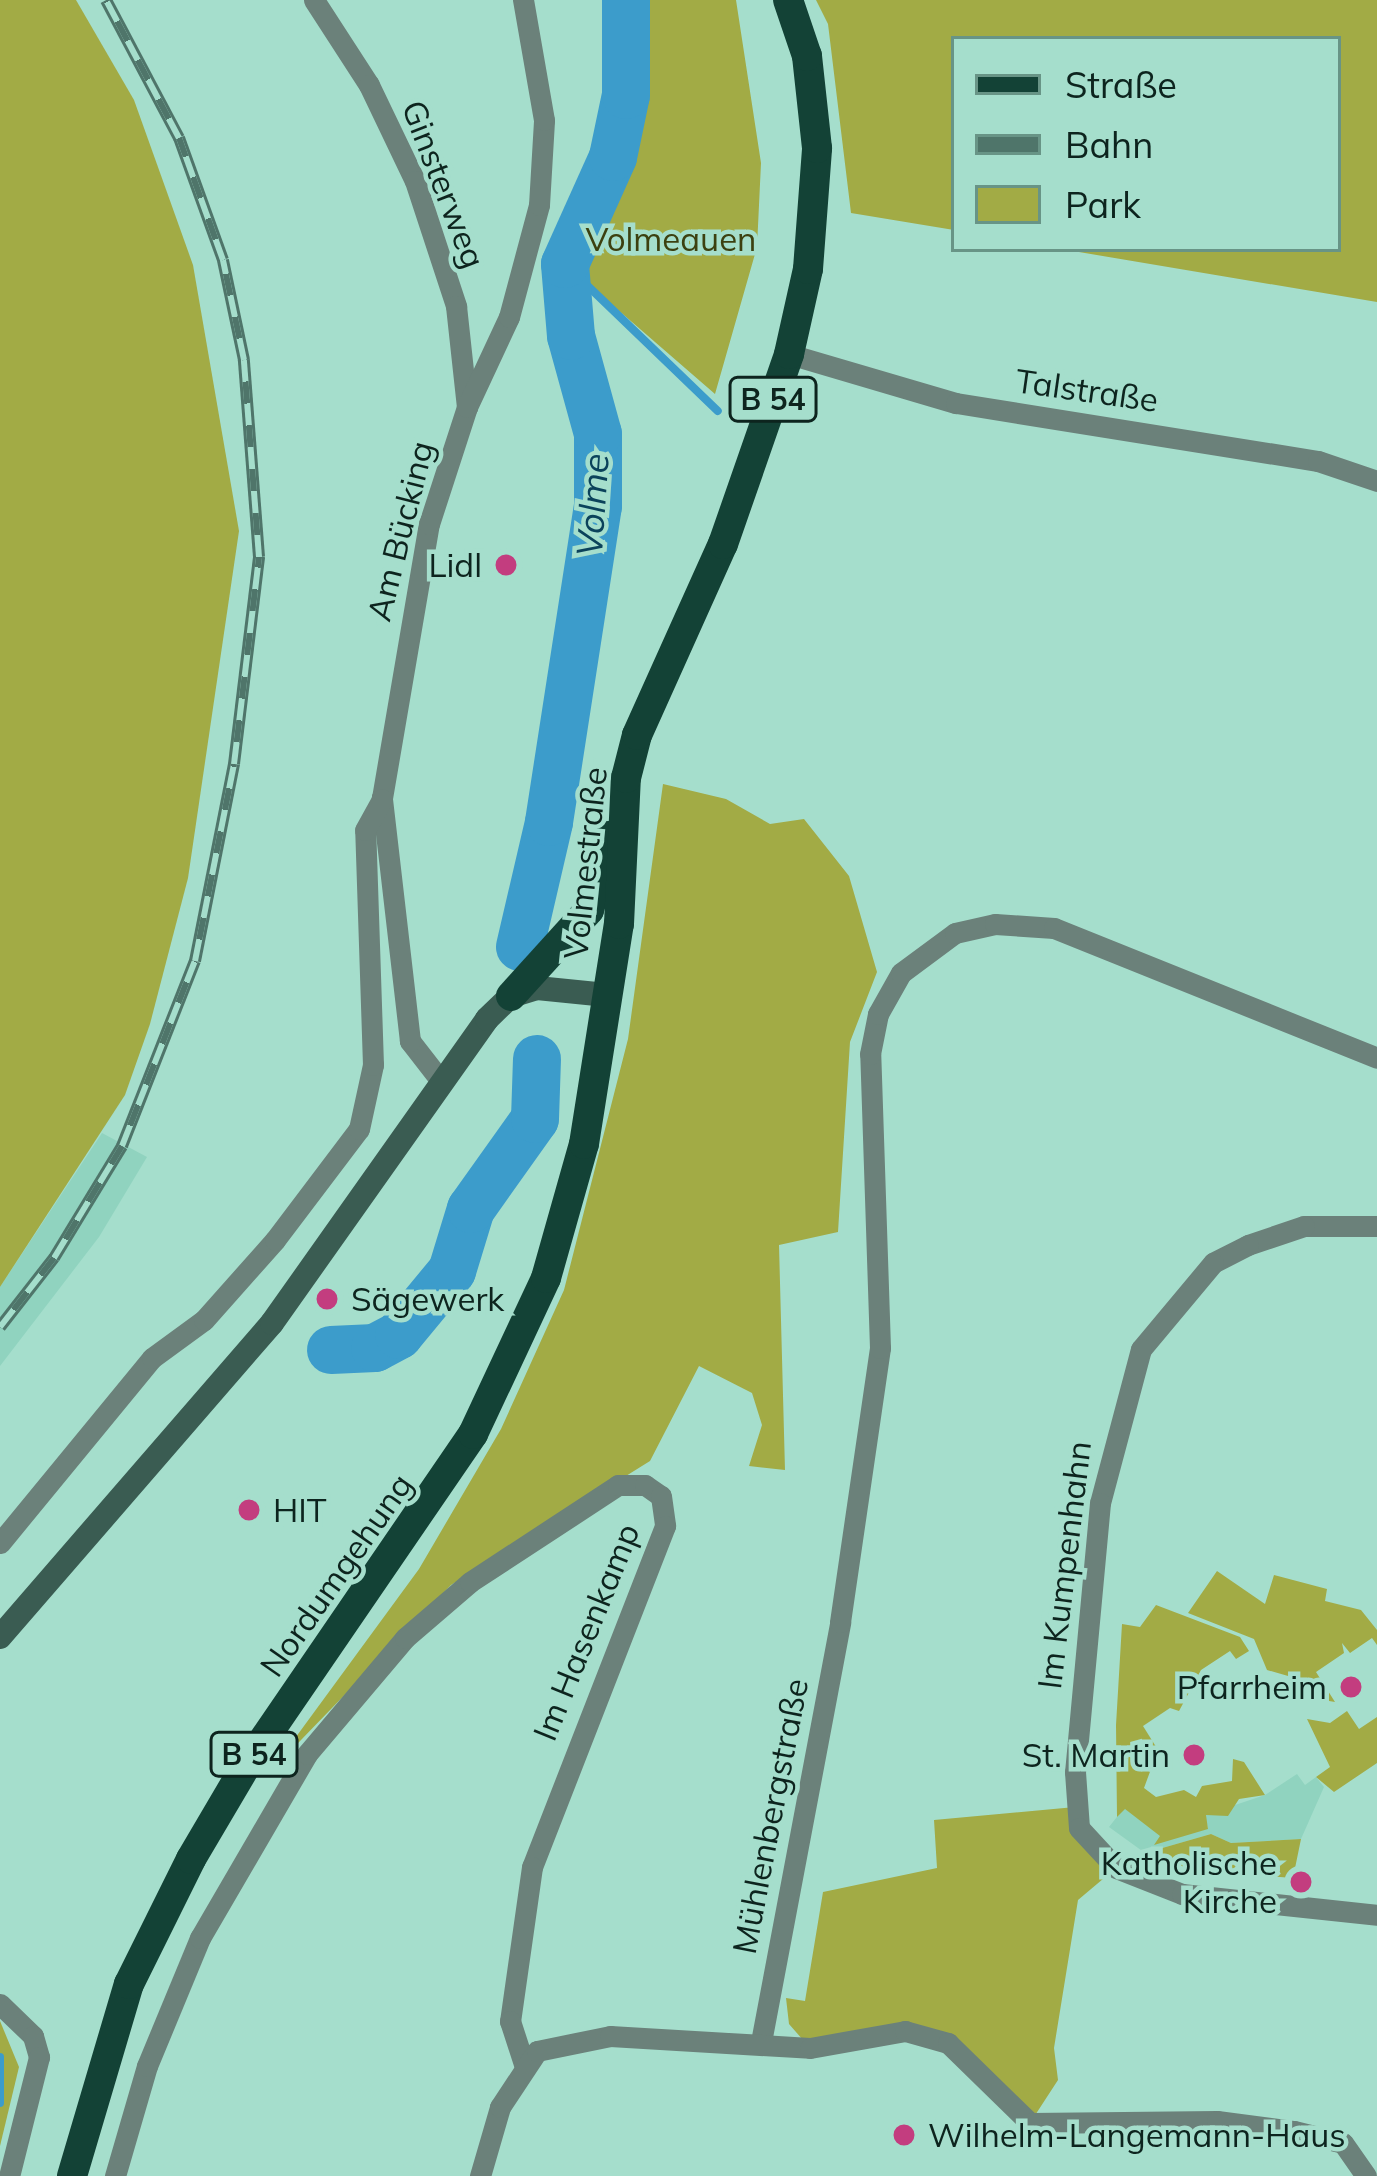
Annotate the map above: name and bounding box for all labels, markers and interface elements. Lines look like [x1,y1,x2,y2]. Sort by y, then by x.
legend [951,36,1341,252]
text: Straße [1065,62,1177,107]
street label: Ginsterweg [394,95,494,273]
text: Bahn [1065,122,1153,167]
text: Park [1065,182,1141,227]
park label: Volmeauen [586,219,756,259]
street label: Talstraße [1013,360,1161,420]
road number: B 54 [728,375,818,423]
street label: Am Bücking [359,437,441,625]
water label: Volme [567,452,617,558]
place label: Lidl [429,545,482,585]
marker: Lidl [493,552,519,578]
street label: Volmestraße [555,765,615,961]
place label: Sägewerk [351,1279,504,1319]
marker: Sägewerk [314,1286,340,1312]
street label: Im Kumpenhahn [1029,1439,1099,1691]
street label: Nordumgehung [251,1466,421,1684]
place label: HIT [273,1490,327,1530]
marker: HIT [236,1497,262,1523]
street label: Im Hasenkamp [525,1518,647,1746]
place label: Pfarrheim [1177,1667,1327,1707]
marker: Pfarrheim [1338,1674,1364,1700]
street label: Mühlenbergstraße [724,1675,816,1957]
road number: B 54 [209,1730,299,1778]
place label: St. Martin [1022,1735,1170,1775]
marker: St. Martin [1181,1742,1207,1768]
place label: Katholische Kirche [1101,1843,1277,1921]
marker: Katholische Kirche [1288,1869,1314,1895]
place label: Wilhelm-Langemann-Haus [928,2115,1346,2155]
marker: Wilhelm-Langemann-Haus [891,2122,917,2148]

